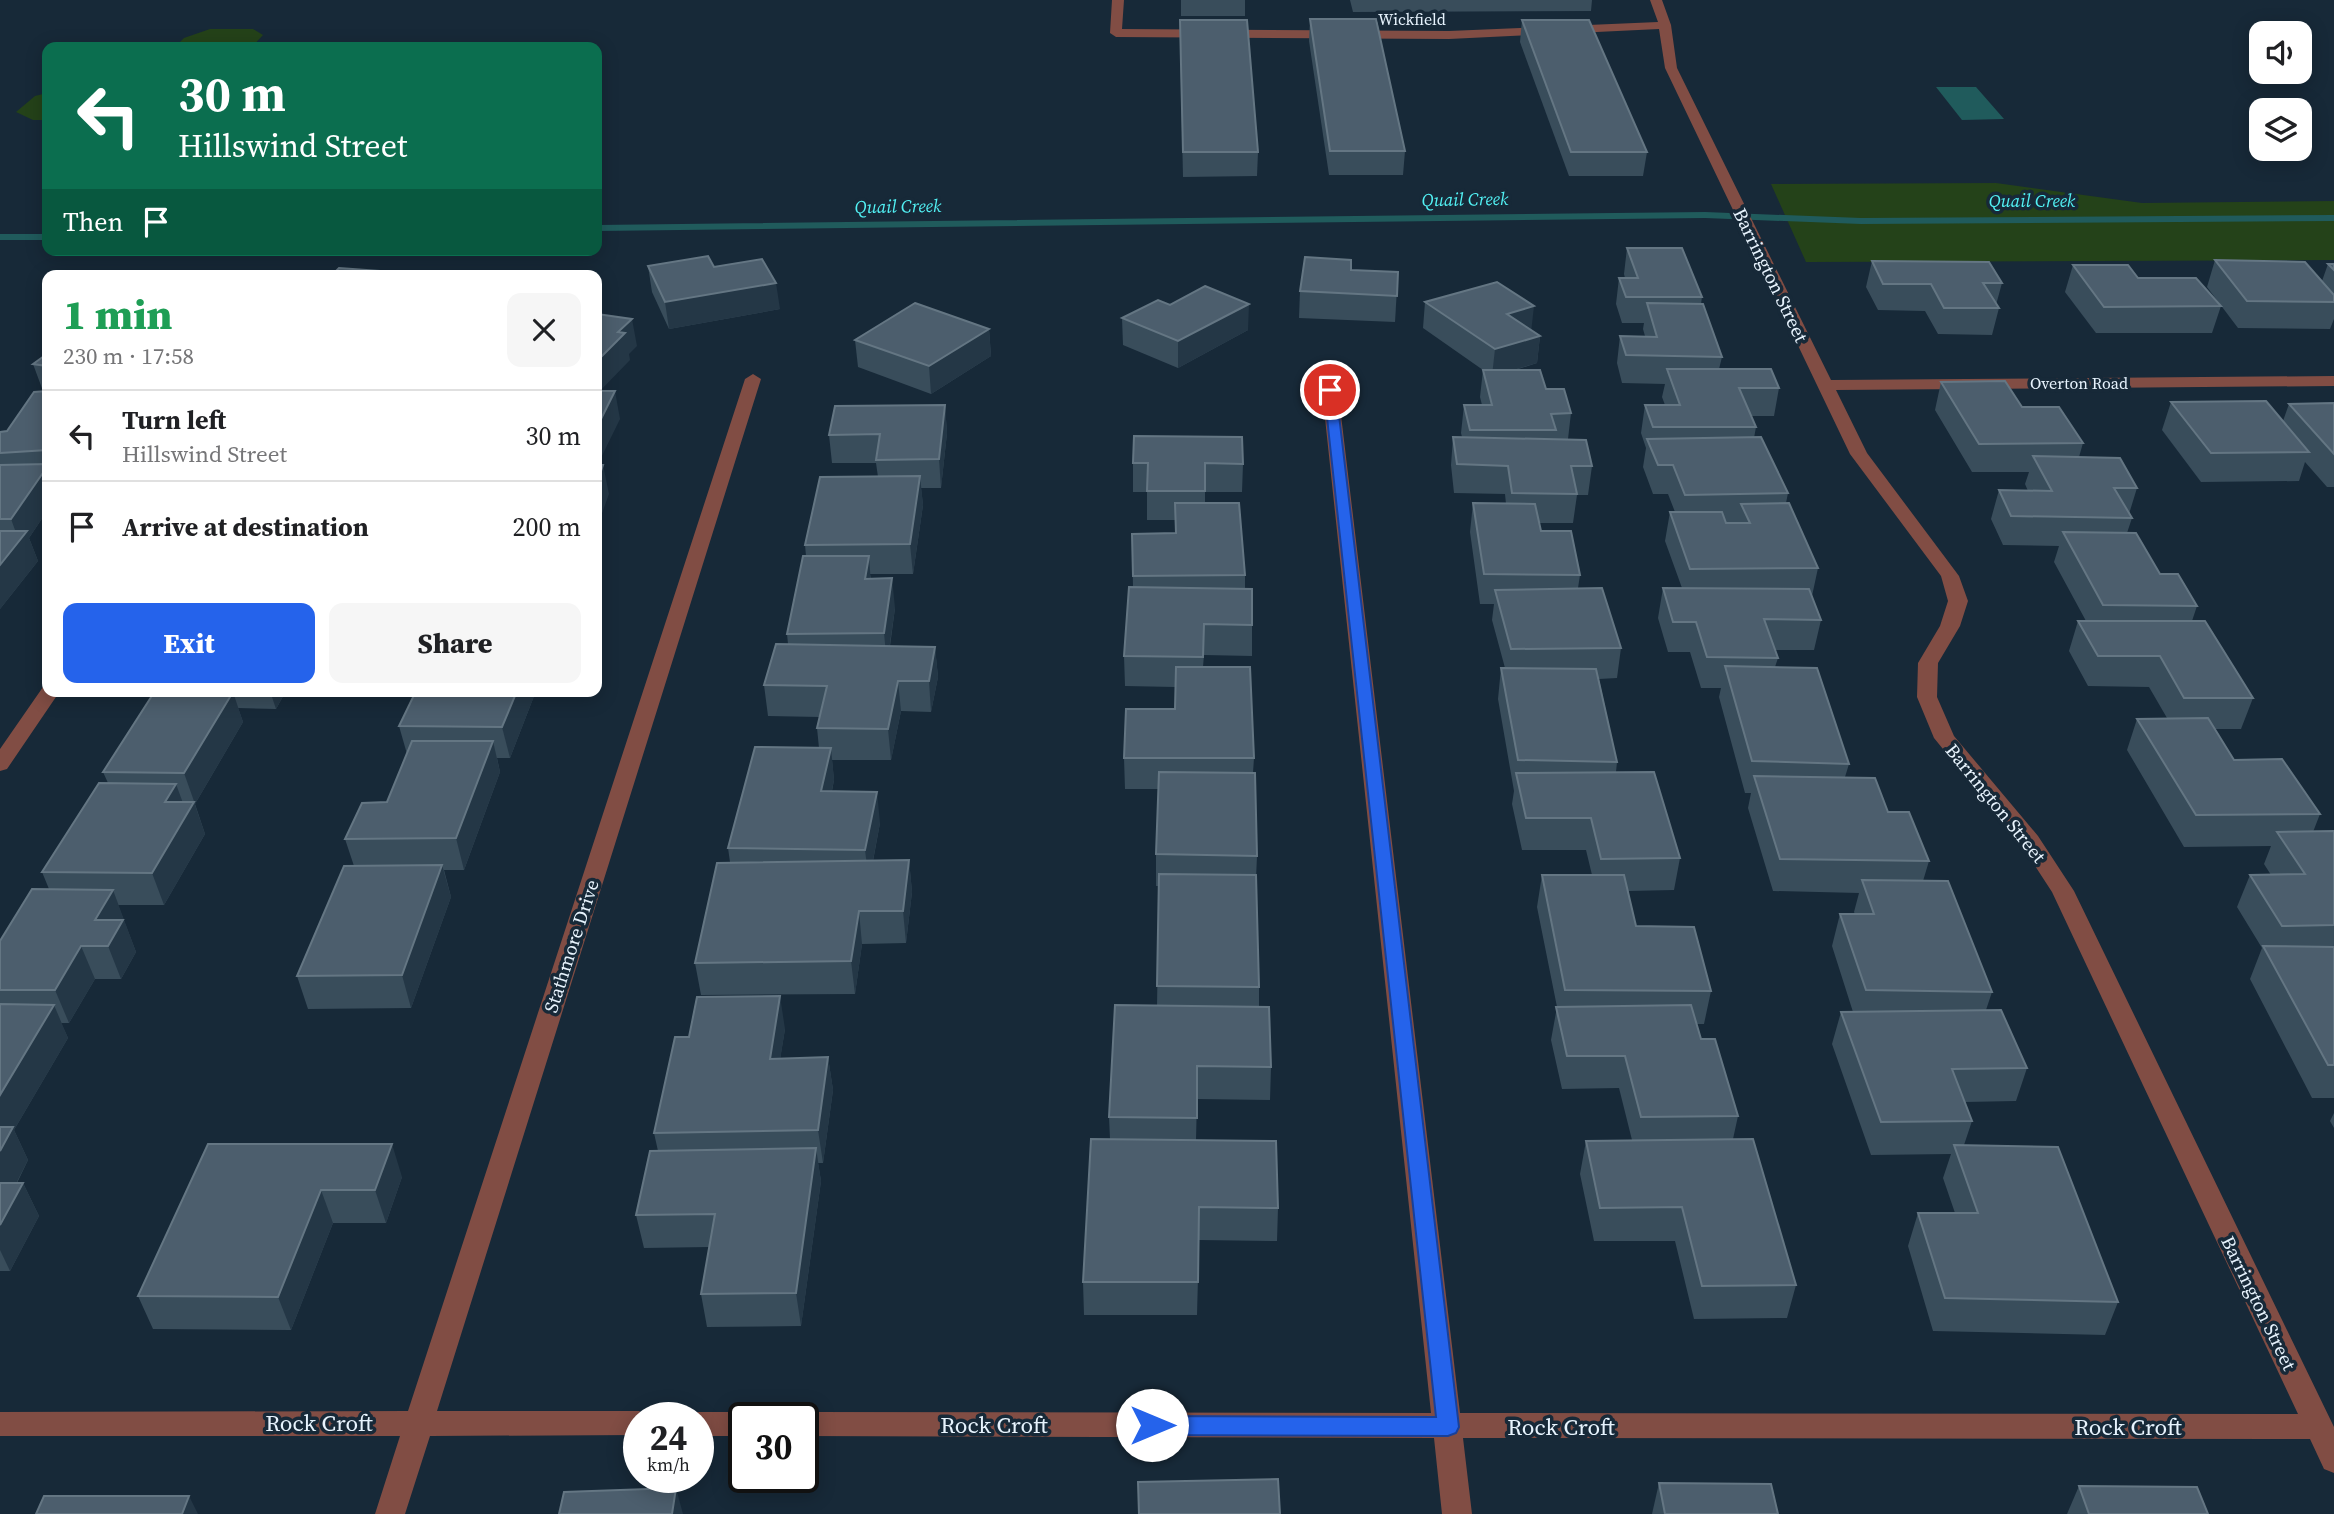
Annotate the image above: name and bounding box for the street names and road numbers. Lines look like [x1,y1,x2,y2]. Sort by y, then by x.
street label: Wickfield [1378,8,1446,30]
street label: Barrington Street [1727,204,1815,347]
street label: Overton Road [2030,372,2128,394]
street label: Barrington Street [1940,738,2053,869]
street label: Stathmore Drive [537,876,605,1016]
street label: Barrington Street [2215,1232,2303,1375]
street label: Rock Croft [265,1407,373,1439]
street label: Rock Croft [940,1409,1048,1441]
street label: Rock Croft [1507,1411,1615,1443]
street label: Rock Croft [2074,1411,2182,1443]

